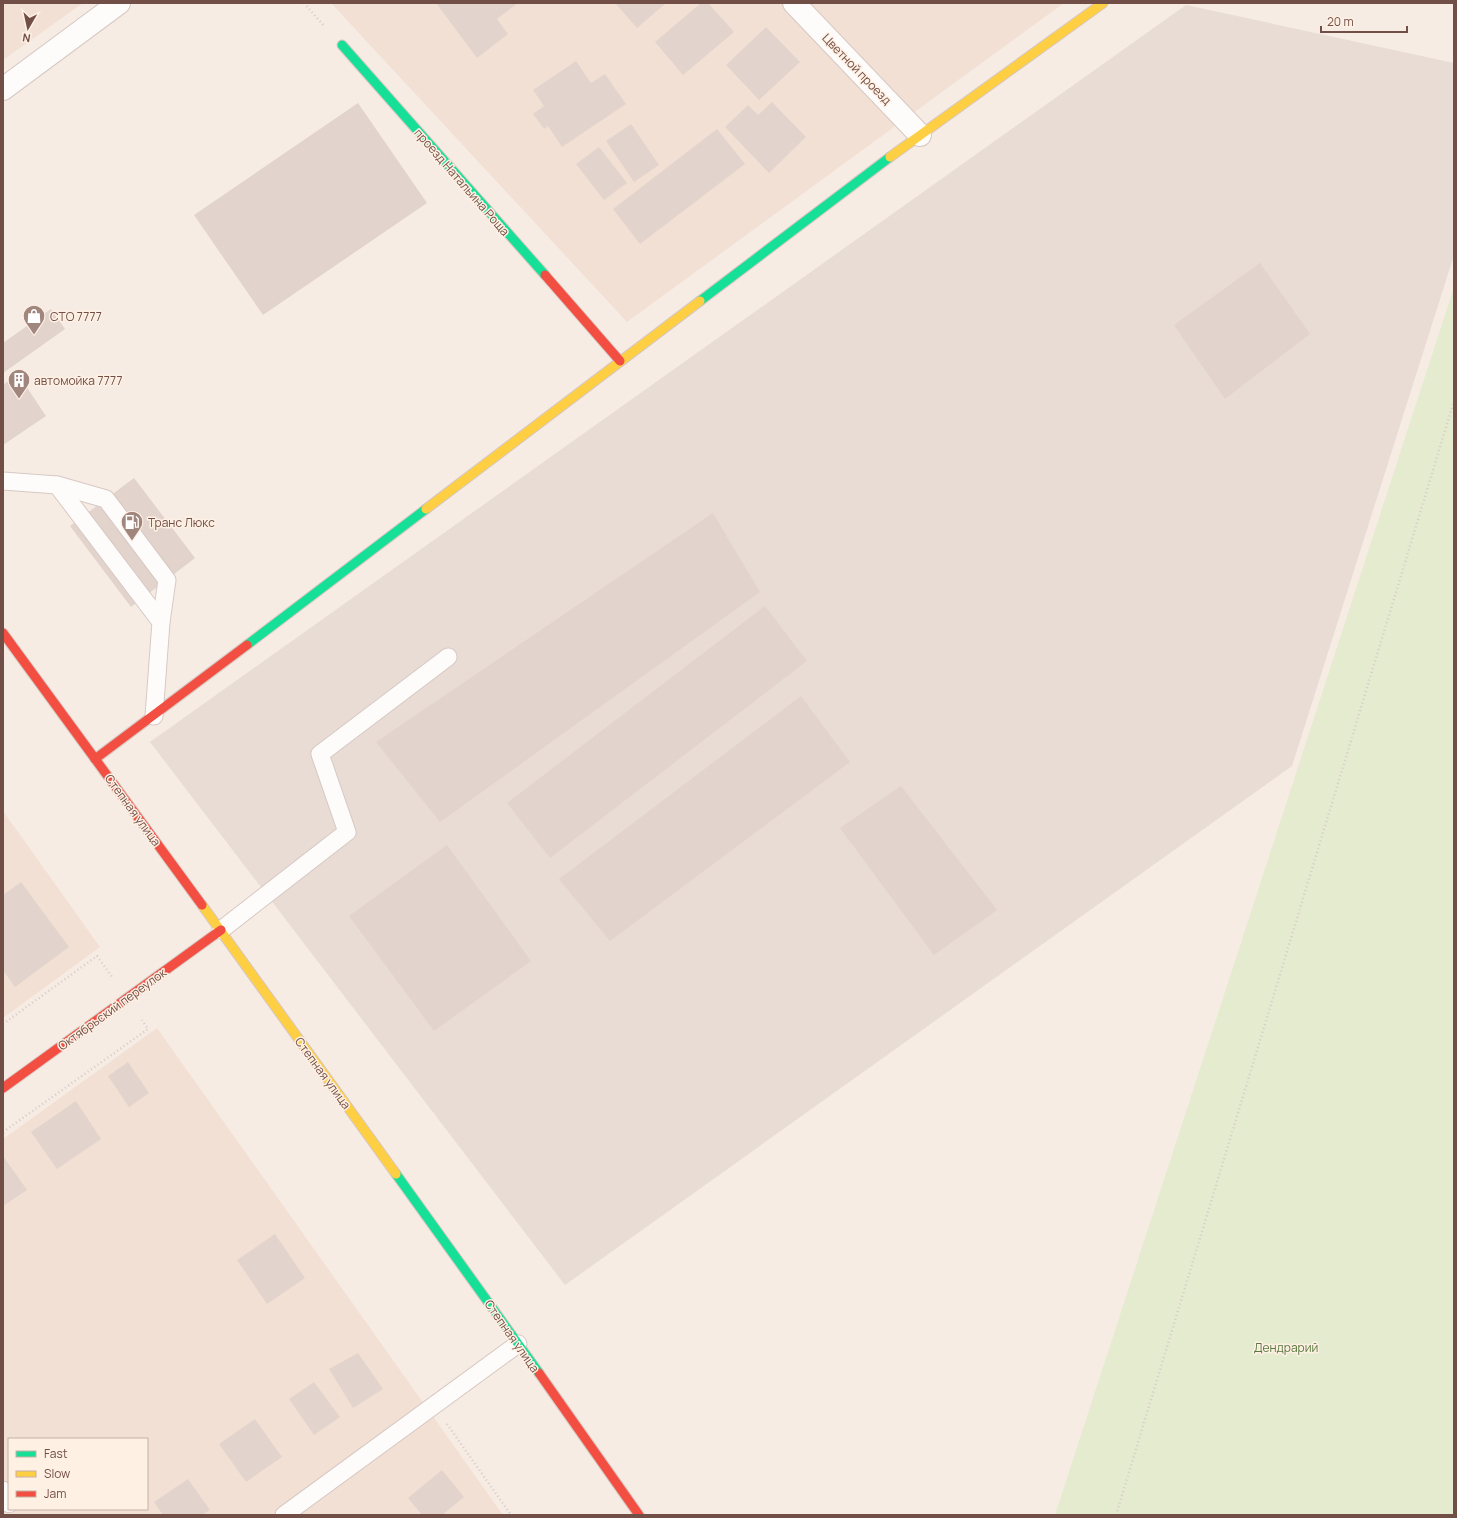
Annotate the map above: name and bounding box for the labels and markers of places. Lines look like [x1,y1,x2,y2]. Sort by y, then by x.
shop icon: СТО 7777 [21,303,47,336]
place label: СТО 7777 [50,308,102,325]
building icon: автомойка 7777 [6,367,32,400]
place label: автомойка 7777 [34,372,122,389]
fuel station icon: Транс Люкс [119,509,145,542]
place label: Транс Люкс [148,514,215,531]

